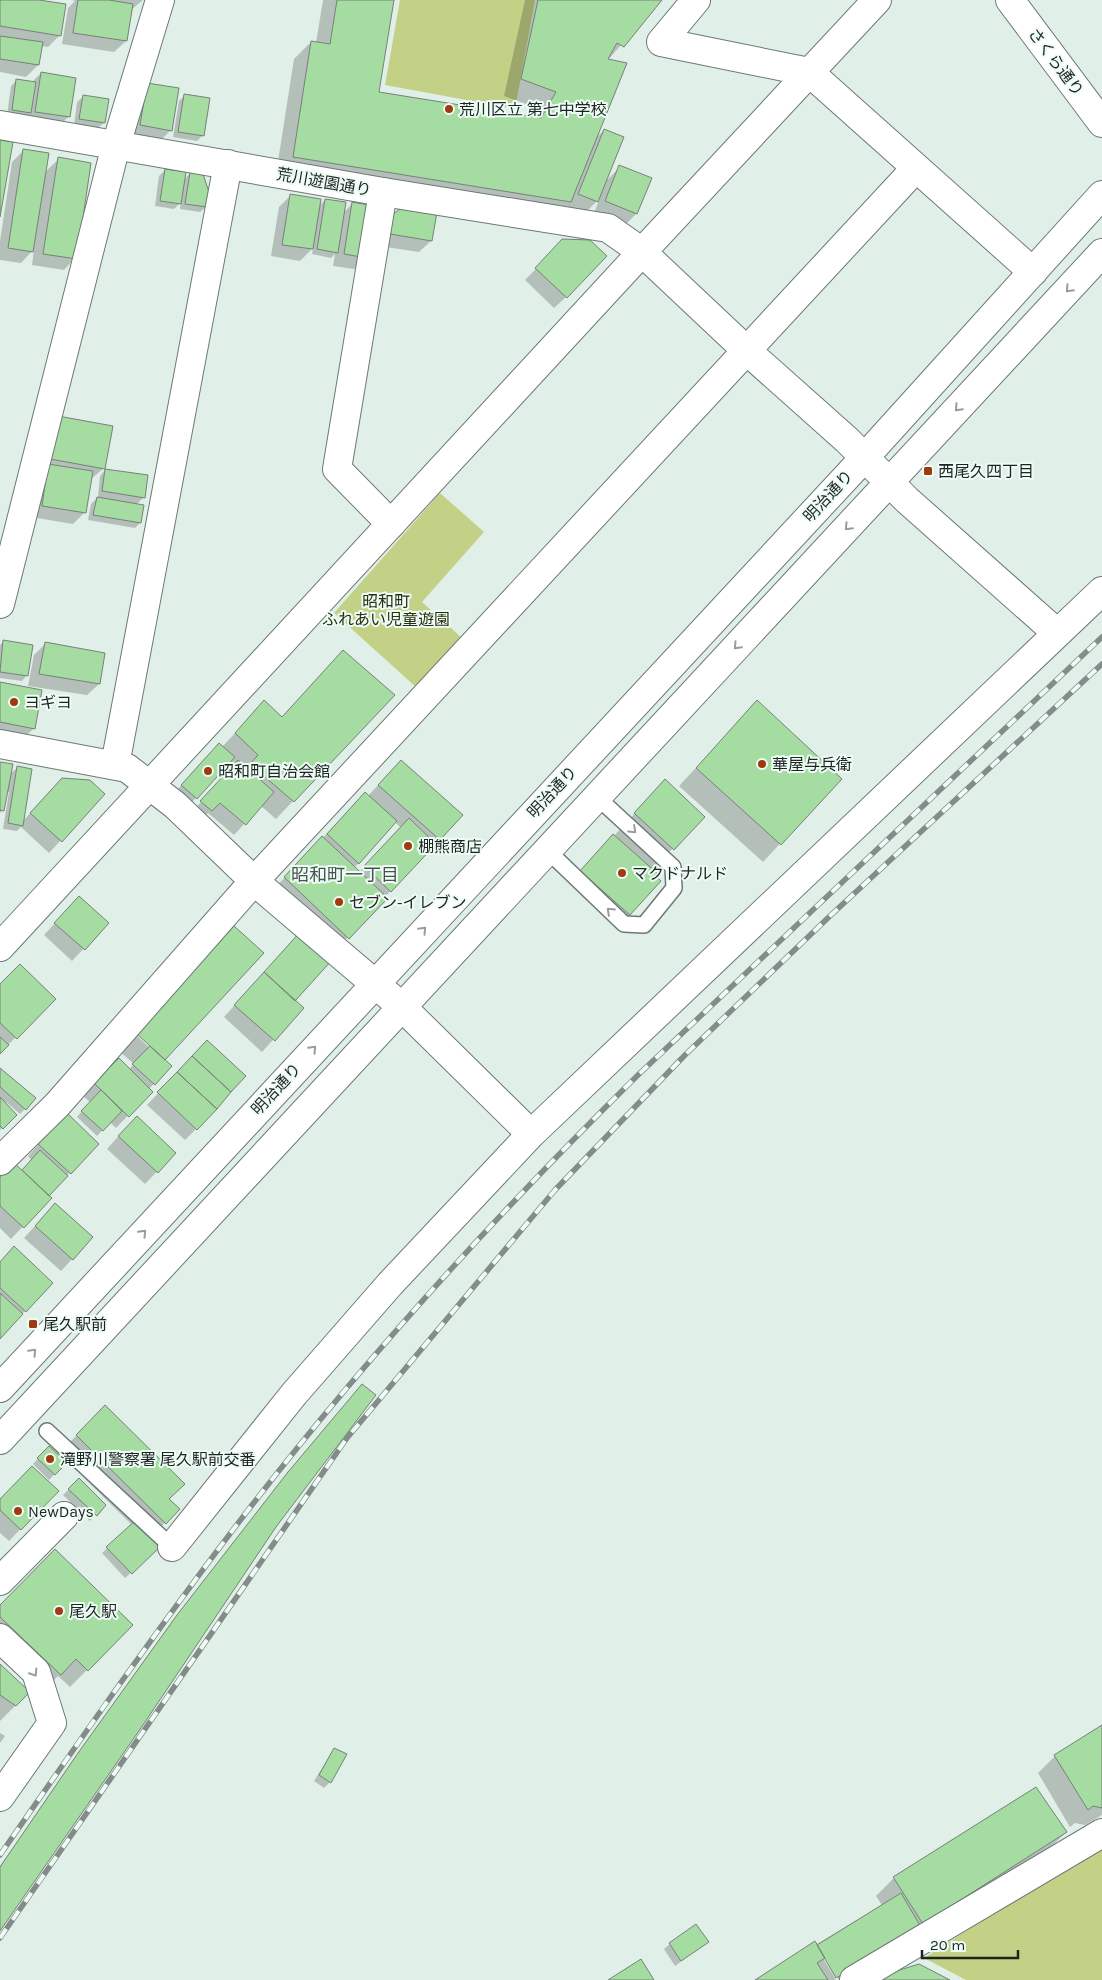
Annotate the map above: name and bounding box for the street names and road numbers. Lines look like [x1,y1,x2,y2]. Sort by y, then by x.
street label: さくら通り [1024,24,1088,100]
street label: 荒川遊園通り [275,164,373,200]
street label: 明治通り [799,466,857,526]
street label: 明治通り [523,762,581,822]
street label: 明治通り [247,1059,305,1119]

